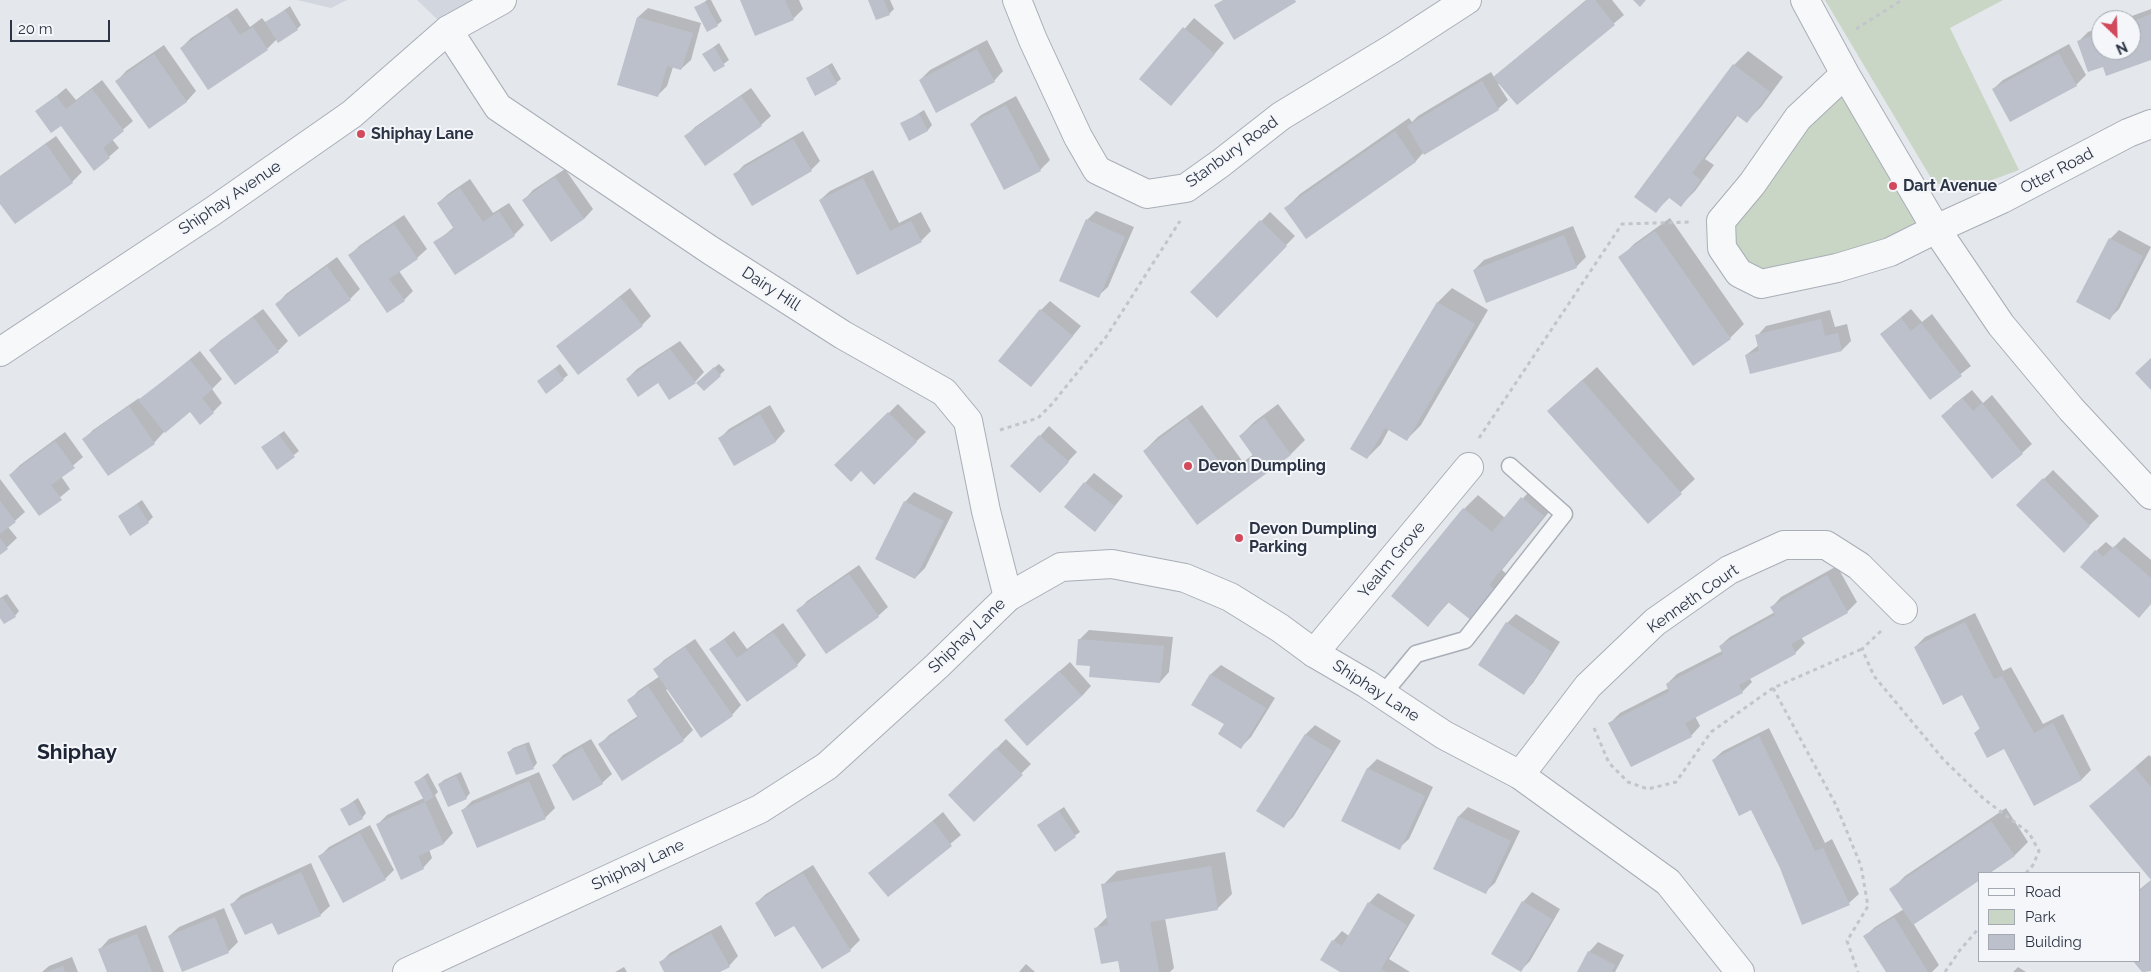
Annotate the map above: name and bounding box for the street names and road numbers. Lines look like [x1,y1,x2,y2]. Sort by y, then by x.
street label: Stanbury Road [1182,112,1282,192]
street label: Otter Road [2017,144,2097,198]
street label: Shiphay Avenue [175,157,285,239]
street label: Dairy Hill [738,263,804,315]
street label: Yealm Grove [1354,518,1430,602]
street label: Kenneth Court [1644,560,1742,638]
street label: Shiphay Lane [924,594,1010,678]
street label: Shiphay Lane [1329,656,1423,726]
street label: Shiphay Lane [589,835,687,895]

